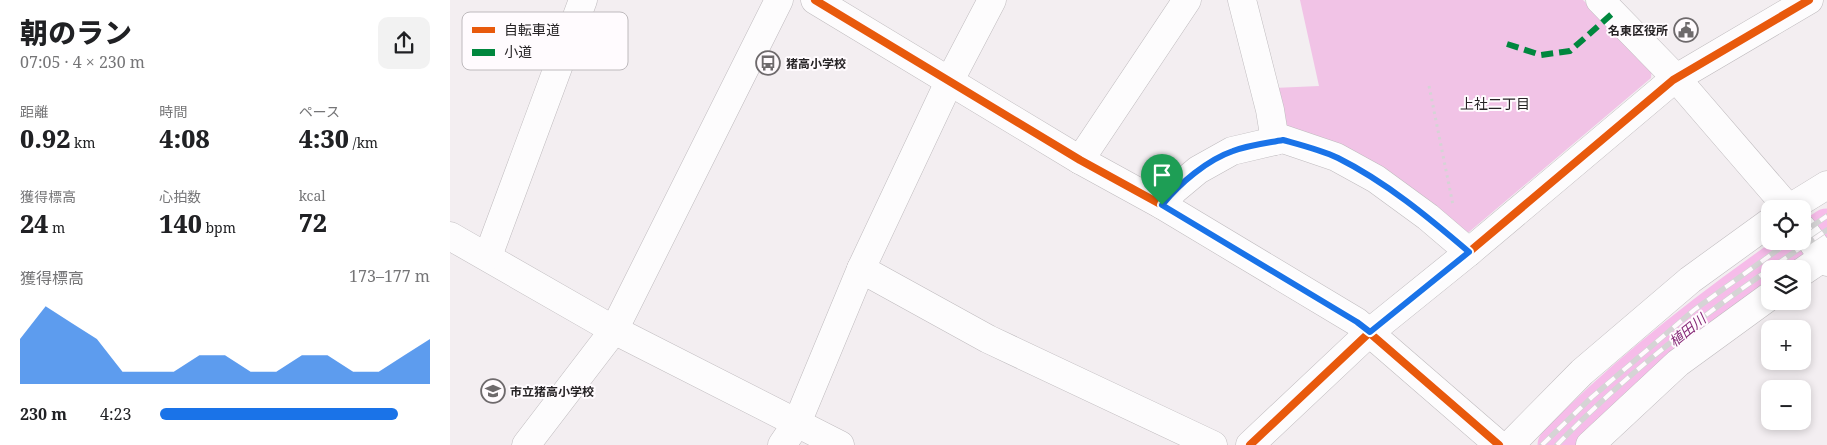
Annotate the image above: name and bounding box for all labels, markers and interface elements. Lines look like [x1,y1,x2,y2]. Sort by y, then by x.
legend [462,12,628,70]
text: 朝のラン [20,13,132,51]
button: share [378,17,430,69]
public building icon: 名東区役所 [1673,17,1699,43]
text: 自転車道 [504,20,560,39]
place label: 名東区役所 [1608,22,1668,39]
text: 小道 [504,42,532,61]
bus stop icon: 猪高小学校 [755,50,781,76]
text: 07:05 · 4 × 230 m [20,51,145,73]
place label: 猪高小学校 [786,55,846,72]
district label: 上社二丁目 [1460,94,1530,113]
text: 距離 [20,102,48,121]
text: 時間 [159,102,187,121]
text: ペース [299,102,340,121]
text: 0.92 [20,121,70,155]
text: 4:08 [159,121,210,155]
text: 4:30 [299,121,349,155]
text: km [70,133,95,152]
text: /km [349,133,378,152]
pin [1141,154,1183,205]
icon: arrive [1148,161,1176,189]
text: kcal [299,186,326,205]
text: 獲得標高 [20,187,76,206]
text: 心拍数 [159,187,201,206]
map controls [1761,200,1811,430]
button: locate [1761,200,1811,250]
text: 72 [299,205,327,239]
text: 24 [20,206,48,240]
text: 140 [159,206,202,240]
text: m [48,218,65,237]
text: bpm [202,218,236,237]
button: layers [1761,260,1811,310]
text: 173–177 m [349,265,430,287]
text: 獲得標高 [20,267,84,289]
water label: 植田川 [1665,308,1711,351]
button: + [1761,320,1811,370]
school or university icon: 市立猪高小学校 [480,378,506,404]
button: − [1761,380,1811,430]
place label: 市立猪高小学校 [510,383,594,400]
text: 230 m [20,403,67,425]
text: 4:23 [100,403,131,425]

